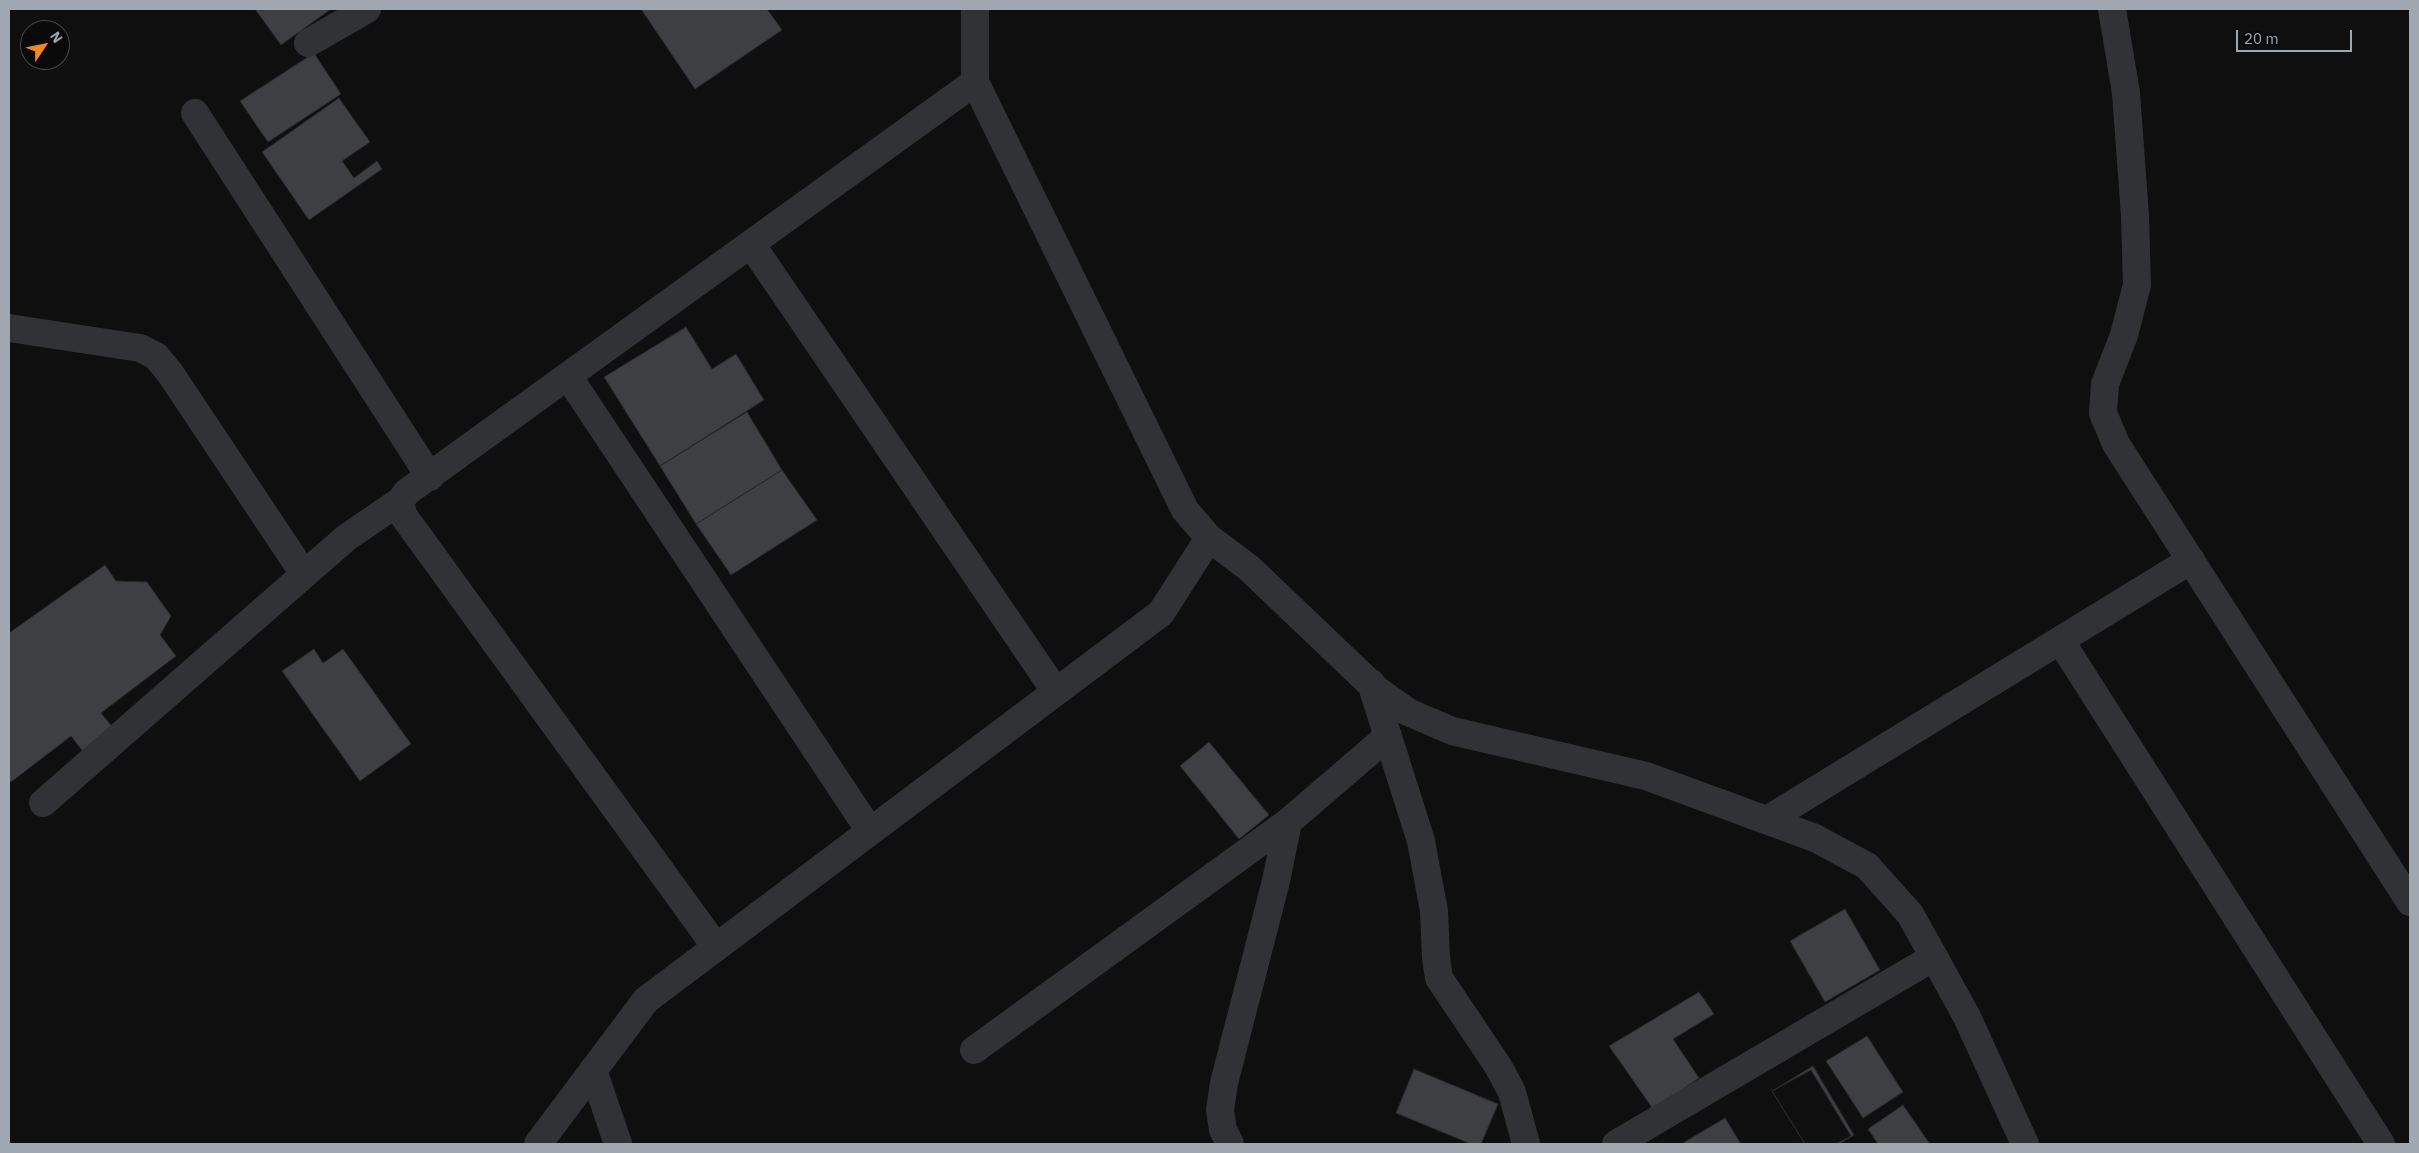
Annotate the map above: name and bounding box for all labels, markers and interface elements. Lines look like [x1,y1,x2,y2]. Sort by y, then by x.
north arrow [20,20,70,70]
scale bar [2239,20,2355,52]
text: N [46,28,67,46]
text: 20 m [2244,29,2279,48]

